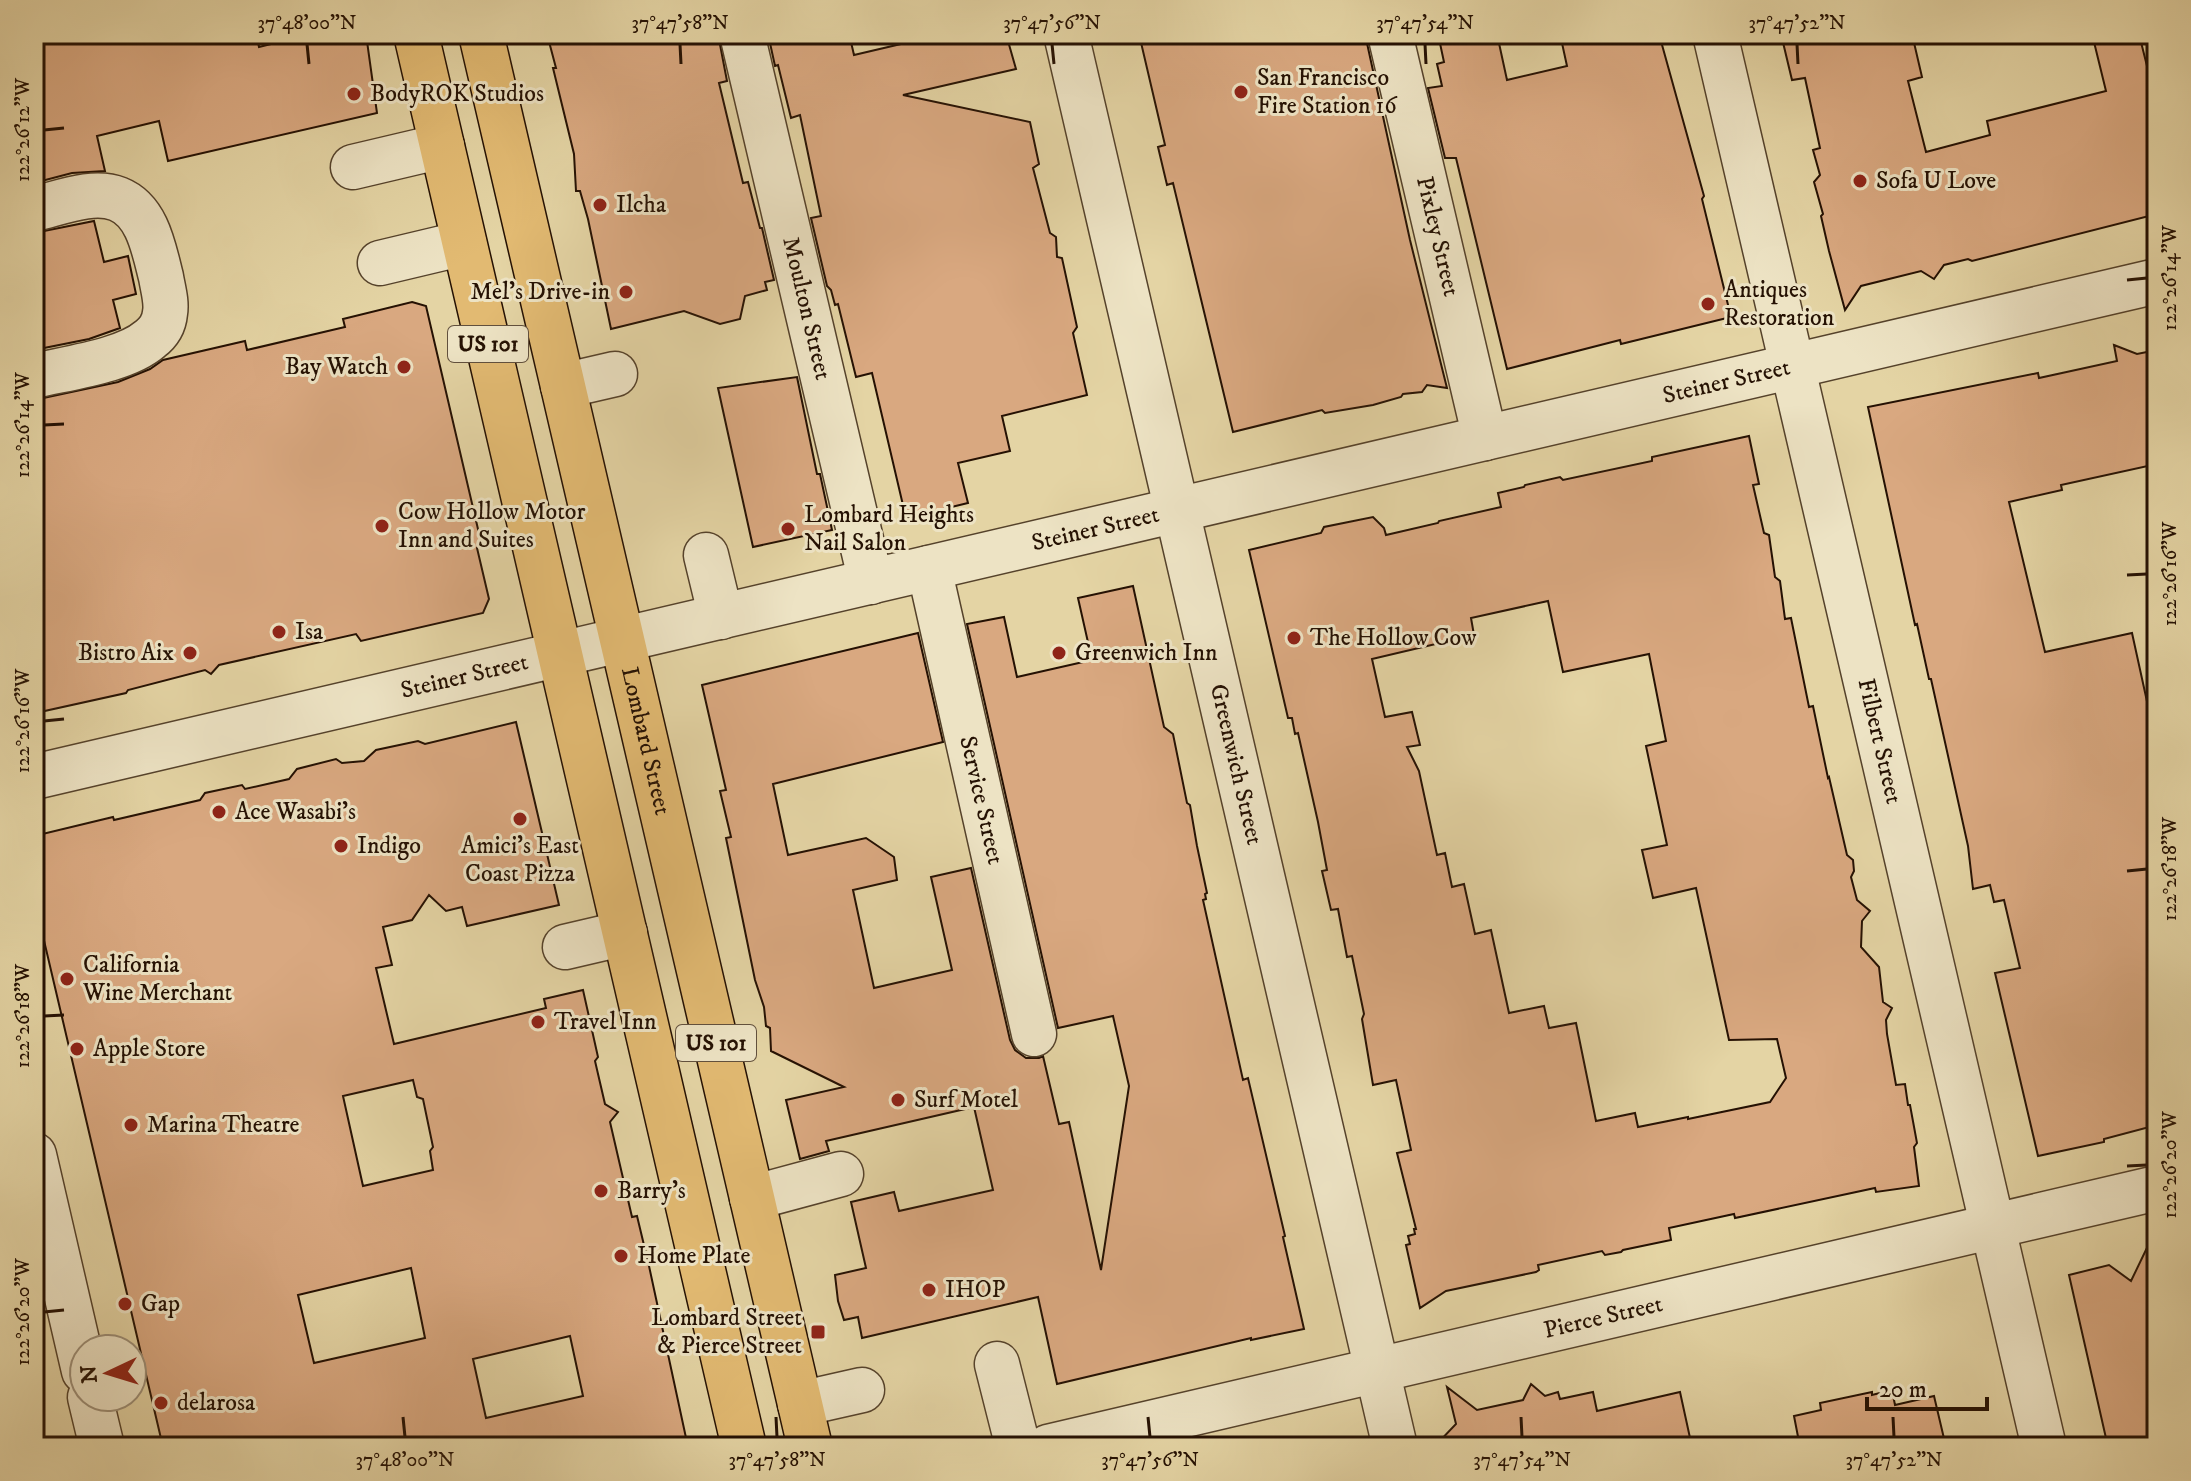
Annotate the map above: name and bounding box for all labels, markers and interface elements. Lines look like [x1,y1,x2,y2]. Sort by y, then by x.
text: 37°48'00"N [258,11,356,36]
text: 37°47'58"N [631,11,729,36]
text: 37°47'56"N [1003,11,1101,36]
text: 37°47'54"N [1376,11,1474,36]
text: 37°47'52"N [1748,11,1846,36]
place label: San Francisco Fire Station 16 [1257,63,1398,121]
text: 122°26'12"W [11,77,36,182]
place label: BodyROK Studios [370,79,544,109]
marker: San Francisco Fire Station 16 [1232,83,1250,101]
marker: BodyROK Studios [345,85,363,103]
place label: Sofa U Love [1876,166,1996,196]
marker: Sofa U Love [1851,172,1869,190]
street label: Pixley Street [1409,174,1466,300]
place label: Ilcha [616,190,667,220]
marker: Ilcha [591,196,609,214]
text: 122°26'14"W [2158,224,2183,331]
street label: Moulton Street [775,234,838,383]
place label: Antiques Restoration [1724,275,1835,333]
place label: Mel's Drive-in [470,277,610,307]
marker: Mel's Drive-in [617,283,635,301]
marker: Antiques Restoration [1699,295,1717,313]
road number: US 101 [448,326,528,362]
place label: Bay Watch [285,352,388,382]
street label: Steiner Street [1660,352,1793,411]
marker: Bay Watch [395,358,413,376]
text: 122°26'14"W [11,371,36,478]
place label: Cow Hollow Motor Inn and Suites [398,497,585,555]
place label: Lombard Heights Nail Salon [804,500,974,558]
street label: Steiner Street [1029,500,1162,558]
marker: Cow Hollow Motor Inn and Suites [373,517,391,535]
marker: Lombard Heights Nail Salon [779,520,797,538]
text: 122°26'16"W [2158,521,2183,626]
place label: Isa [295,617,324,647]
marker: Isa [270,623,288,641]
place label: The Hollow Cow [1310,623,1477,653]
marker: The Hollow Cow [1285,629,1303,647]
place label: Bistro Aix [78,638,174,668]
place label: Greenwich Inn [1075,638,1218,668]
marker: Bistro Aix [181,644,199,662]
marker: Greenwich Inn [1050,644,1068,662]
street label: Steiner Street [398,647,531,706]
street label: Lombard Street [614,664,677,818]
text: 122°26'16"W [11,668,36,773]
street label: Filbert Street [1851,675,1909,807]
street label: Greenwich Street [1203,681,1269,848]
street label: Service Street [952,733,1010,868]
place label: Ace Wasabi's [235,797,356,827]
marker: Ace Wasabi's [210,803,228,821]
marker: Amici's East Coast Pizza [511,810,529,828]
text: 122°26'18"W [2158,816,2183,921]
place label: Indigo [357,831,421,861]
place label: Amici's East Coast Pizza [461,831,579,889]
marker: Indigo [332,837,350,855]
place label: California Wine Merchant [82,950,233,1008]
text: 122°26'18"W [11,963,36,1068]
marker: California Wine Merchant [58,970,76,988]
place label: Travel Inn [554,1007,657,1037]
marker: Travel Inn [529,1013,547,1031]
road number: US 101 [676,1025,756,1061]
place label: Apple Store [93,1034,205,1064]
marker: Apple Store [68,1040,86,1058]
place label: Surf Motel [914,1085,1019,1115]
marker: Surf Motel [889,1091,907,1109]
place label: Marina Theatre [147,1110,300,1140]
text: 122°26'20"W [2158,1111,2183,1219]
marker: Marina Theatre [122,1116,140,1134]
place label: Barry's [617,1176,686,1206]
marker: Barry's [592,1182,610,1200]
place label: Home Plate [637,1241,750,1271]
marker: Home Plate [612,1247,630,1265]
text: 122°26'20"W [11,1258,36,1366]
place label: IHOP [945,1275,1006,1305]
marker: IHOP [920,1281,938,1299]
place label: Gap [141,1289,180,1319]
street label: Pierce Street [1541,1289,1666,1346]
marker: Gap [116,1295,134,1313]
place label: Lombard Street & Pierce Street [651,1303,802,1361]
marker: Lombard Street & Pierce Street [809,1323,827,1341]
north arrow [68,1333,148,1413]
scale bar [1867,1361,1987,1411]
text: N [75,1364,104,1384]
text: 20 m [1879,1375,1927,1405]
place label: delarosa [177,1388,256,1418]
marker: delarosa [152,1394,170,1412]
text: 37°48'00"N [356,1448,454,1473]
text: 37°47'58"N [728,1448,826,1473]
text: 37°47'56"N [1101,1448,1199,1473]
text: 37°47'54"N [1473,1448,1571,1473]
text: 37°47'52"N [1845,1448,1943,1473]

